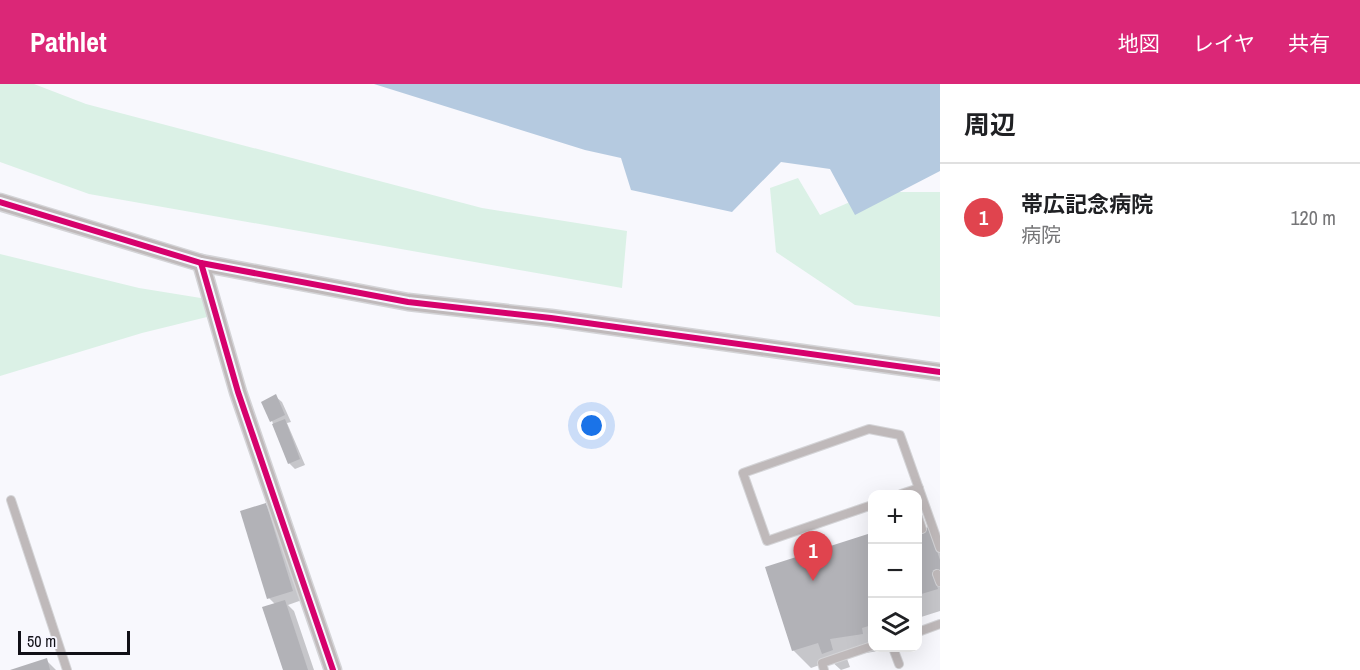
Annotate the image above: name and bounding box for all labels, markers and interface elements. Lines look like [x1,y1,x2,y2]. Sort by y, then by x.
text: Pathlet [30,23,107,61]
text: 地図 [1118,29,1160,58]
text: レイヤ [1193,29,1255,58]
text: 共有 [1288,29,1330,58]
text: 周辺 [964,107,1016,142]
text: 帯広記念病院 [1021,189,1153,219]
text: 1 [979,204,988,231]
text: 120 m [1290,204,1336,231]
text: 病院 [1021,221,1061,248]
your location [577,411,606,440]
map controls [868,490,922,652]
button: + [868,490,922,544]
pin: 1 [794,532,832,581]
button: − [868,544,922,598]
button: layers [868,598,922,652]
scale bar [18,628,130,656]
text: 50 m [27,630,56,652]

